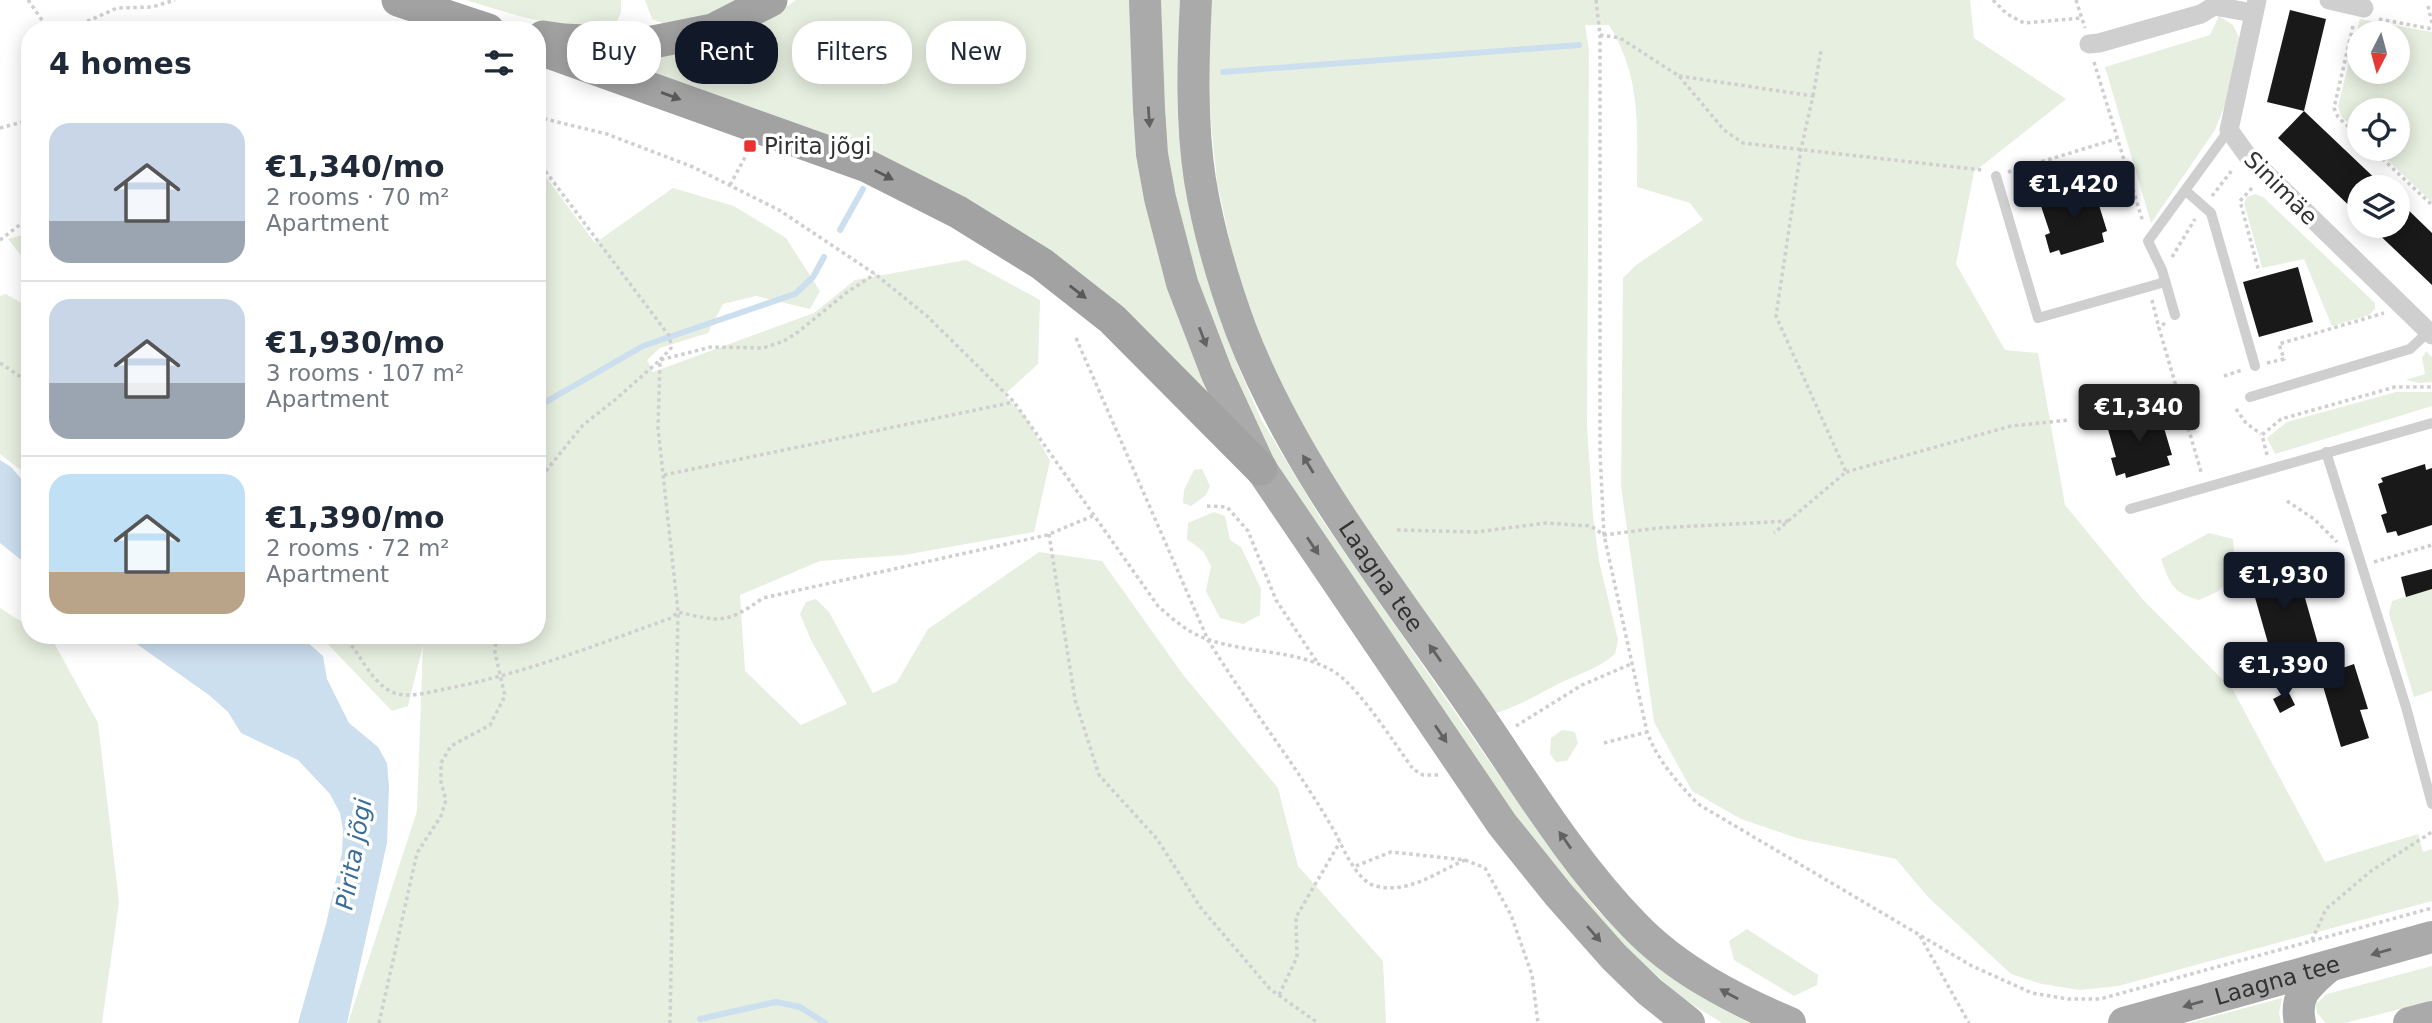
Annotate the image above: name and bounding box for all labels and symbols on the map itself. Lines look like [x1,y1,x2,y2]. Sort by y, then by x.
north arrow [2347,21,2410,84]
one-way arrow [660,90,681,101]
one-way arrow [1144,106,1155,128]
place label: Pirita jõgi [764,133,871,159]
marker: Pirita jõgi [742,138,758,154]
street label: Sinimäe [2239,146,2323,230]
pin: €1,420 [2017,162,2131,221]
one-way arrow [874,169,894,180]
one-way arrow [1068,285,1086,300]
one-way arrow [1197,327,1208,348]
pin: €1,340 [2082,384,2196,444]
one-way arrow [1302,455,1315,474]
street label: Laagna tee [1334,516,1428,637]
one-way arrow [1306,537,1320,555]
pin: €1,930 [2227,552,2341,612]
pin: €1,390 [2227,642,2341,702]
one-way arrow [1428,644,1442,662]
one-way arrow [1434,725,1448,743]
water label: Pirita jõgi [330,796,378,912]
one-way arrow [1558,831,1572,849]
one-way arrow [1586,925,1602,943]
one-way arrow [2370,947,2391,957]
street label: Laagna tee [2212,950,2343,1010]
one-way arrow [1719,988,1738,1000]
one-way arrow [2181,999,2203,1010]

